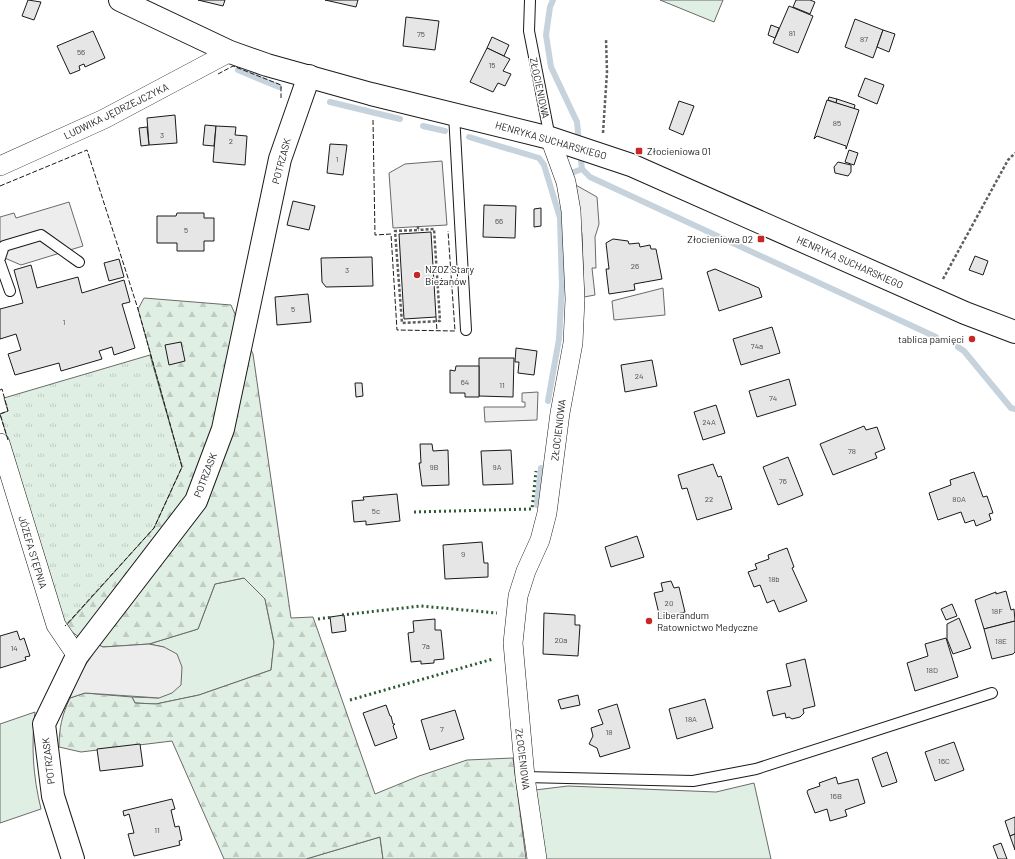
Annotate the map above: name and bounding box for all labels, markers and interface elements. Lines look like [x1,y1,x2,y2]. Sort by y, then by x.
house number: 81 [789,28,796,38]
house number: 75 [417,29,425,39]
house number: 87 [860,34,868,44]
house number: 56 [77,47,85,57]
street label: ZŁOCIENIOWA [528,57,552,119]
house number: 15 [489,60,495,70]
street label: LUDWIKA JĘDRZEJCZYKA [62,80,170,142]
street label: HENRYKA SUCHARSKIEGO [494,118,608,162]
house number: 85 [833,118,841,128]
house number: 3 [160,130,164,140]
house number: 2 [229,136,233,146]
street label: POTRZASK [269,137,293,185]
place label: Złocieniowa 01 [647,145,711,157]
marker: Złocieniowa 01 [634,146,644,156]
house number: 1 [336,154,339,164]
house number: 66 [495,216,503,226]
house number: 5 [184,225,188,235]
place label: Złocieniowa 02 [687,233,753,245]
street label: HENRYKA SUCHARSKIEGO [795,233,905,291]
marker: Złocieniowa 02 [756,234,766,244]
house number: 26 [631,261,639,271]
place label: NZOZ Stary Bieżanów [425,263,474,287]
house number: 3 [345,265,349,275]
marker: NZOZ Stary Bieżanów [412,270,422,280]
house number: 5 [291,304,295,314]
house number: 1 [63,317,66,327]
place label: tablica pamięci [898,333,964,345]
marker: tablica pamięci [967,334,977,344]
house number: 74a [751,341,763,351]
house number: 24 [635,371,643,381]
house number: 64 [461,377,469,387]
house number: 11 [499,380,505,390]
house number: 74 [769,393,777,403]
street label: ZŁOCIENIOWA [548,399,568,461]
house number: 24A [702,417,716,427]
house number: 78 [848,446,856,456]
street label: POTRZASK [191,451,219,499]
house number: 9B [429,462,439,472]
house number: 9A [492,462,502,472]
house number: 76 [779,476,787,486]
house number: 22 [705,494,713,504]
house number: 80A [952,494,966,504]
house number: 5c [372,506,380,516]
street label: JÓZEFA STĘPNIA [16,514,50,590]
house number: 9 [461,549,465,559]
house number: 18b [768,574,780,584]
house number: 20 [665,598,673,608]
house number: 18F [991,606,1003,616]
place label: Liberandum Ratownictwo Medyczne [657,609,758,633]
marker: Liberandum Ratownictwo Medyczne [644,616,654,626]
house number: 20a [555,635,567,645]
house number: 18E [995,636,1007,646]
house number: 7a [422,641,430,651]
house number: 14 [10,643,18,653]
house number: 18D [926,665,938,675]
house number: 18A [685,714,697,724]
house number: 7 [440,724,444,734]
house number: 18 [606,727,612,737]
street label: ZŁOCIENIOWA [513,728,533,790]
street label: POTRZASK [39,737,57,785]
house number: 16C [938,756,950,766]
house number: 16B [830,791,842,801]
house number: 11 [154,825,160,835]

